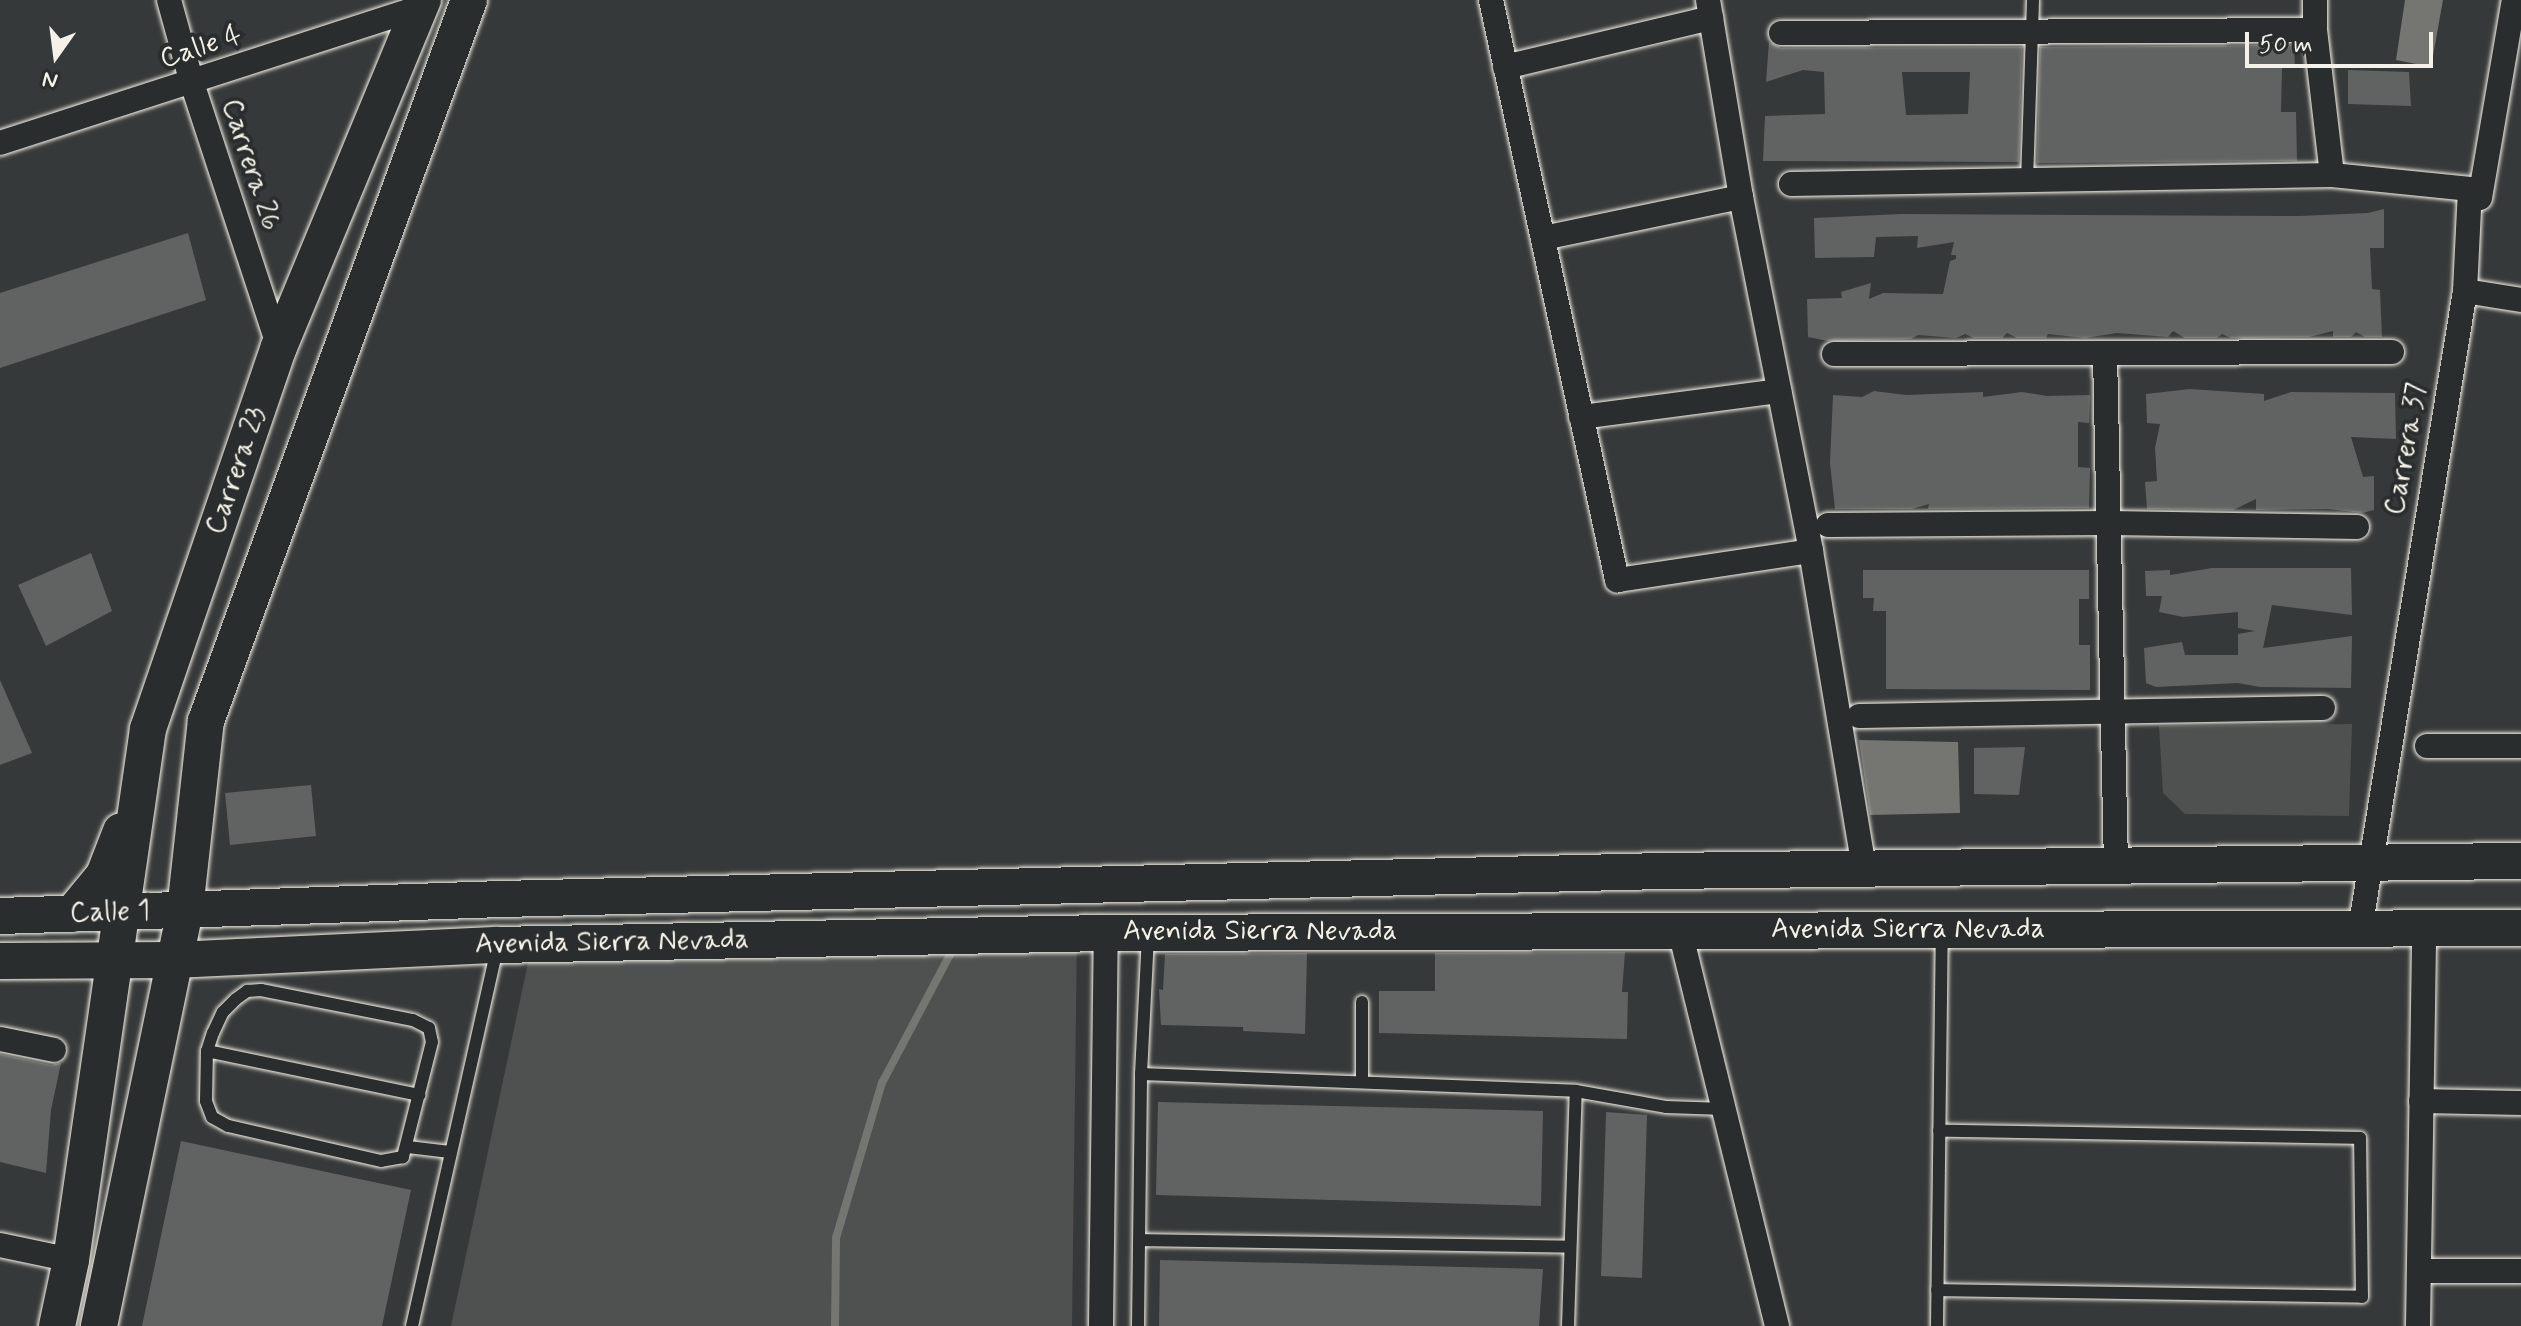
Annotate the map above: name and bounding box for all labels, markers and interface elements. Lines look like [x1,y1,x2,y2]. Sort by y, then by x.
north arrow [16,16,96,96]
scale bar [2249,16,2437,66]
street label: Calle 4 [156,19,246,77]
text: 50 m [2259,30,2313,61]
text: N [40,64,61,95]
street label: Carrera 26 [213,95,287,235]
street label: Carrera 37 [2379,380,2435,518]
street label: Carrera 23 [200,403,274,539]
street label: Calle 1 [69,895,151,931]
street label: Avenida Sierra Nevada [1771,913,2045,947]
street label: Avenida Sierra Nevada [1123,915,1397,949]
street label: Avenida Sierra Nevada [474,924,750,962]

